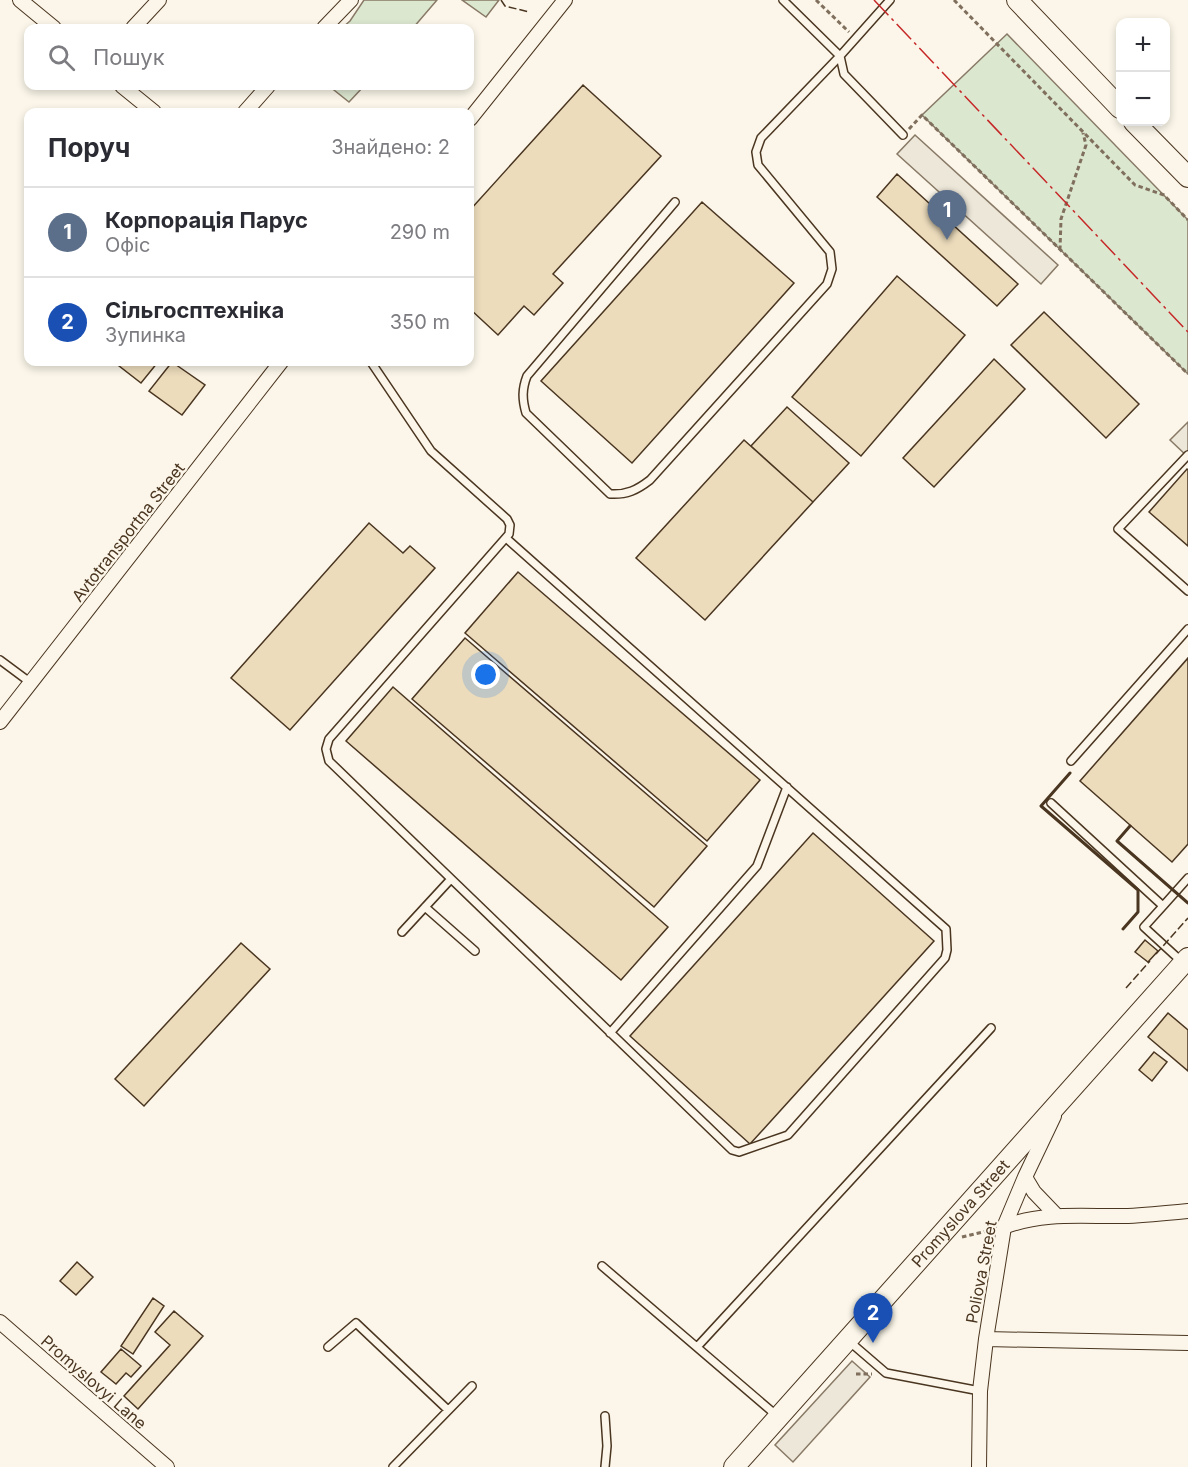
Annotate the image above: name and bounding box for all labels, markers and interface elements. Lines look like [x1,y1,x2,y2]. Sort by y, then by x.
map controls [1116,18,1170,126]
button: + [1116,18,1170,72]
search box [24,24,474,90]
icon: search [45,41,78,74]
text: Пошук [93,44,165,70]
button: − [1116,72,1170,126]
text: Поруч [48,132,130,163]
text: Знайдено: 2 [331,135,450,159]
pin: 1 [928,190,966,240]
text: Корпорація Парус [105,207,308,233]
text: 1 [63,220,72,244]
text: 290 m [390,220,450,244]
text: Офіс [105,233,150,257]
text: Сільгосптехніка [105,297,284,323]
text: 2 [61,310,74,334]
text: 350 m [390,310,450,334]
text: Зупинка [105,323,186,347]
street label: Avtotransportna Street [67,458,189,606]
your location [471,660,500,689]
street label: Promyslova Street [907,1155,1014,1271]
street label: Poliova Street [961,1219,1001,1325]
pin: 2 [854,1294,892,1343]
street label: Promyslovyi Lane [37,1331,151,1433]

